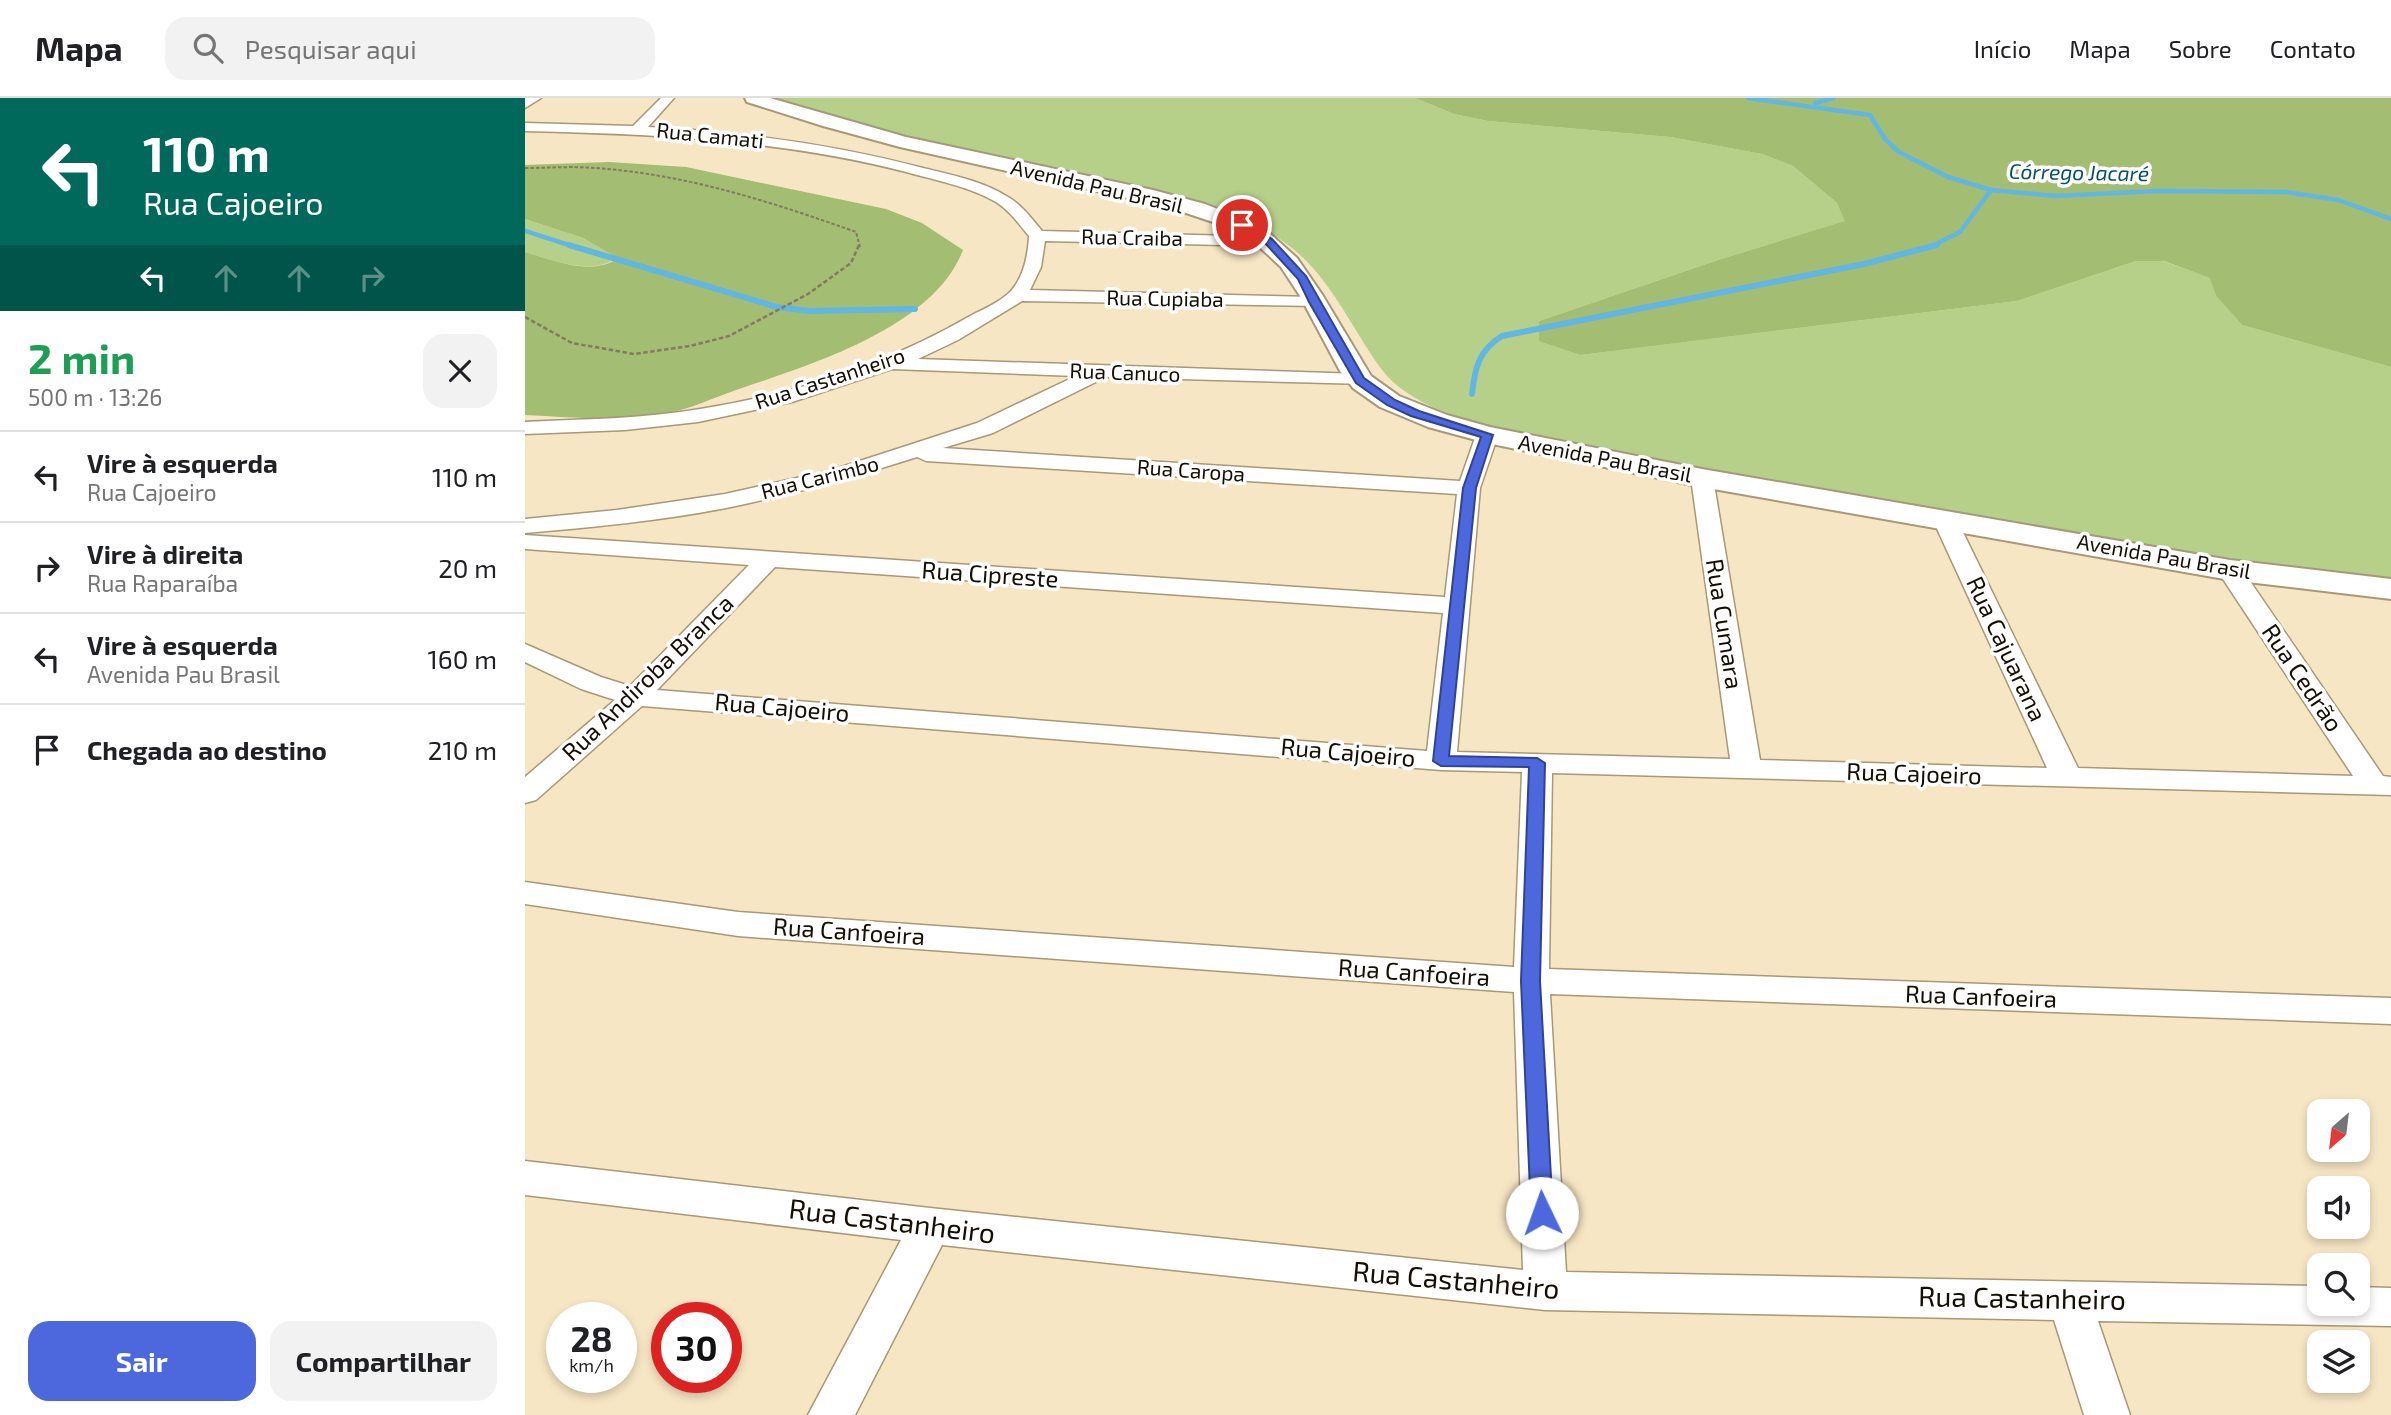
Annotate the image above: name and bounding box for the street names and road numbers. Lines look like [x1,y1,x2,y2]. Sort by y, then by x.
street label: Rua Camati [655,116,765,153]
street label: Avenida Pau Brasil [1009,154,1187,218]
street label: Rua Craiba [1081,223,1183,250]
street label: Rua Cupiaba [1106,284,1224,311]
street label: Rua Castanheiro [752,342,907,414]
street label: Rua Canuco [1069,357,1181,386]
street label: Avenida Pau Brasil [1516,428,1695,487]
street label: Rua Carimbo [758,450,881,503]
street label: Rua Caropa [1136,453,1246,486]
street label: Avenida Pau Brasil [2075,528,2254,583]
street label: Rua Cipreste [921,554,1059,593]
street label: Rua Cumara [1701,557,1750,691]
street label: Rua Cajuarana [1961,571,2054,725]
street label: Rua Andiroba Branca [555,588,739,766]
street label: Rua Cedrão [2257,618,2350,737]
street label: Rua Cajoeiro [713,686,851,727]
street label: Rua Cajoeiro [1279,731,1417,772]
street label: Rua Cajoeiro [1846,756,1982,789]
street label: Rua Canfoeira [772,911,926,950]
street label: Rua Canfoeira [1337,952,1491,991]
street label: Rua Canfoeira [1905,978,2058,1013]
street label: Rua Castanheiro [787,1190,997,1250]
street label: Rua Castanheiro [1351,1253,1561,1305]
street label: Rua Castanheiro [1918,1278,2126,1316]

